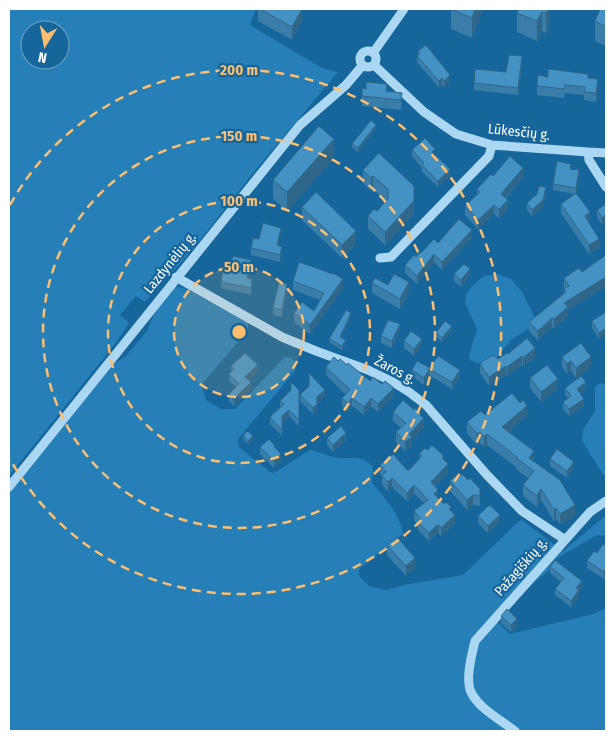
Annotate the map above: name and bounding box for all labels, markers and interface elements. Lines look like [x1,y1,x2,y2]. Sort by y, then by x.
north arrow [20,20,70,70]
text: N [37,48,48,66]
text: 200 m [219,61,258,79]
street label: Lūkesčių g. [487,120,551,144]
text: 150 m [221,127,257,145]
text: 100 m [220,192,258,210]
street label: Lazdynėlių g. [140,229,200,297]
text: 50 m [224,258,254,276]
centre of rings [230,323,248,341]
street label: Žaros g. [372,351,419,388]
street label: Pažagiškių g. [491,534,551,600]

